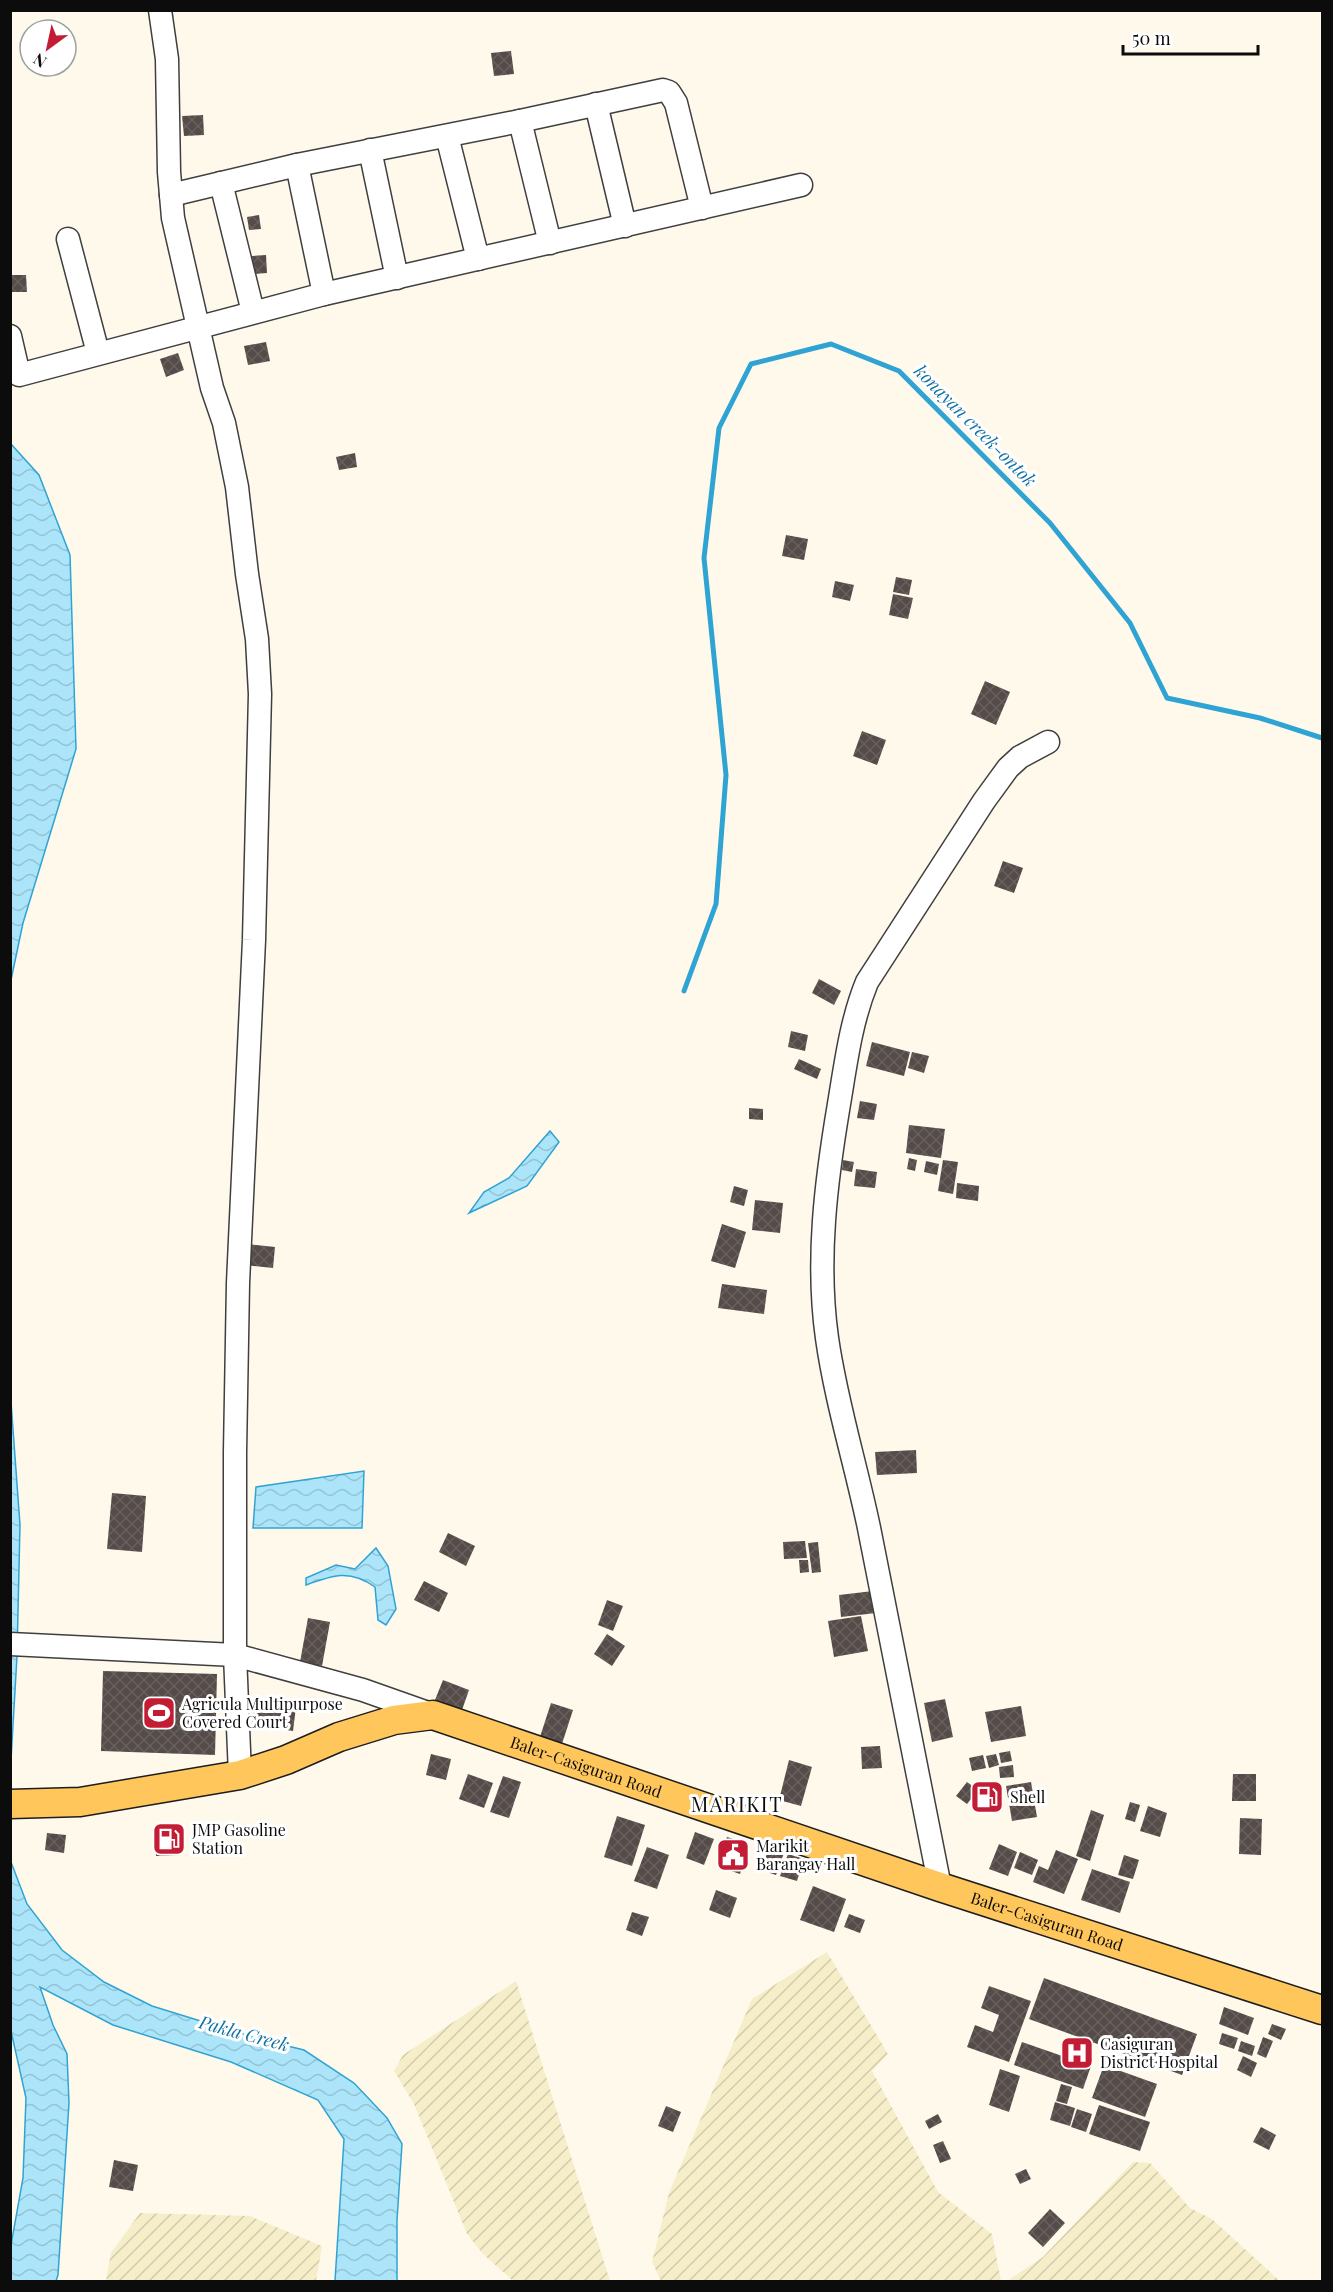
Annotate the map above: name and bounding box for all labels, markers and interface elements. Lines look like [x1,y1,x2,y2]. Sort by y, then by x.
north arrow [18,18,78,78]
scale bar [1123,18,1258,56]
text: 50 m [1132,26,1171,50]
text: N [29,49,50,73]
water label: konayan creek-ontok [909,358,1042,491]
place label: Agricula Multipurpose Covered Court [181,1693,343,1732]
sports icon: Agricula Multipurpose Covered Court [141,1695,177,1731]
street label: Baler-Casiguran Road [508,1731,665,1802]
fuel station icon: Shell [969,1779,1005,1815]
place label: Shell [1010,1786,1046,1807]
district label: MARIKIT [691,1790,783,1817]
place label: JMP Gasoline Station [191,1819,286,1858]
fuel station icon: JMP Gasoline Station [151,1821,187,1857]
place label: Marikit Barangay Hall [756,1835,856,1874]
public building icon: Marikit Barangay Hall [715,1837,751,1873]
street label: Baler-Casiguran Road [968,1887,1126,1955]
water label: Pakla Creek [196,2009,292,2057]
place label: Casiguran District Hospital [1100,2033,1218,2072]
hospital icon: Casiguran District Hospital [1059,2035,1095,2071]

